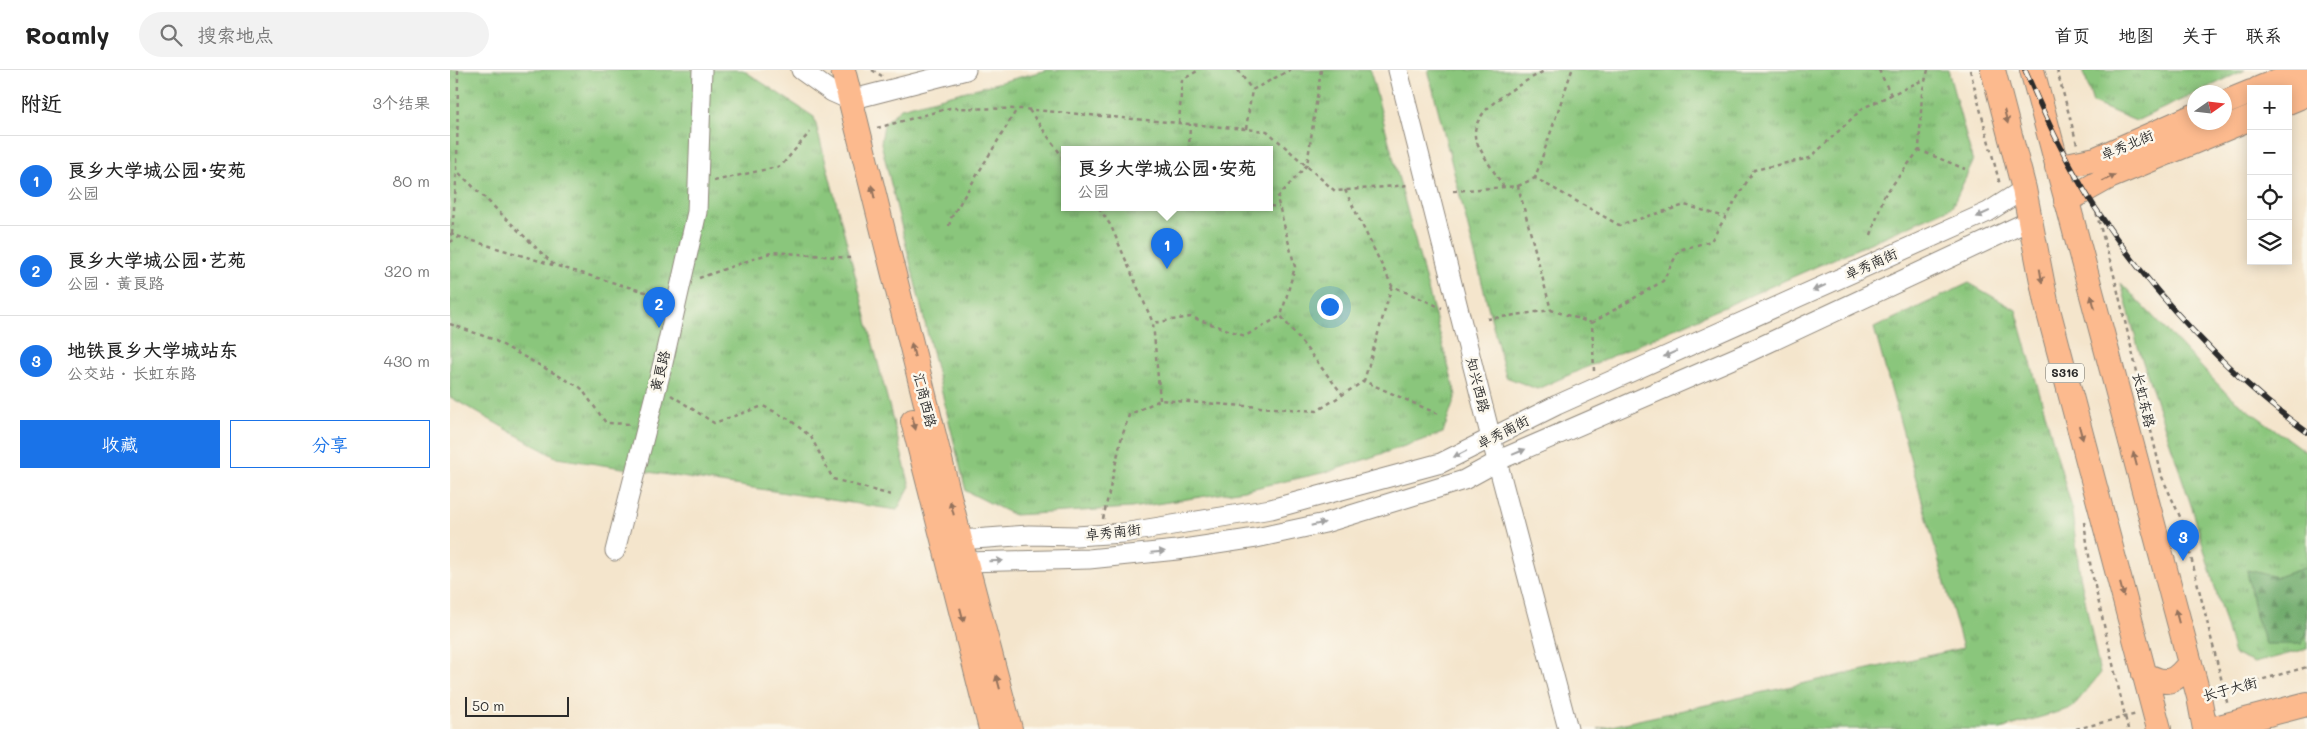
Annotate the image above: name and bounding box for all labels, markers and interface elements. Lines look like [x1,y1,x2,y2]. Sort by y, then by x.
search box [139,12,489,57]
text: Roamly [25,19,109,50]
icon: search [157,21,185,49]
text: 搜索地点 [197,22,273,47]
text: 首页 [2054,23,2090,47]
text: 地图 [2118,23,2154,47]
text: 关于 [2182,23,2218,47]
text: 联系 [2246,23,2282,47]
north arrow [2187,85,2232,130]
map controls [2247,85,2292,265]
button: + [2247,85,2292,130]
text: 附近 [20,89,62,116]
text: 3个结果 [373,92,430,113]
one-way arrow [2002,110,2010,125]
street label: 卓秀北街 [2097,125,2156,164]
button: − [2247,130,2292,175]
popup [1061,146,1273,211]
text: 良乡大学城公园·安苑 [1077,155,1257,180]
text: 良乡大学城公园·安苑 [67,157,246,182]
text: 1 [32,170,40,191]
text: 80 m [393,170,430,191]
one-way arrow [2101,174,2116,182]
button: locate [2247,175,2292,220]
text: 公园 [1077,180,1109,201]
text: 公园 [67,182,99,203]
one-way arrow [869,185,877,200]
one-way arrow [1976,211,1990,219]
button: layers [2247,220,2292,265]
pin: 1 [1151,228,1183,269]
street label: 卓秀南街 [1841,243,1900,284]
text: 良乡大学城公园·艺苑 [67,247,246,272]
text: 2 [32,260,40,281]
text: 320 m [384,260,430,281]
one-way arrow [2037,268,2045,284]
text: 公园 · 黄良路 [67,272,164,293]
one-way arrow [1812,284,1826,292]
pin: 2 [643,287,675,328]
your location [1317,294,1343,320]
one-way arrow [2089,295,2097,310]
text: 地铁良乡大学城站东 [67,337,238,362]
one-way arrow [909,343,917,358]
street label: 黄良路 [645,348,674,394]
text: 3 [31,350,41,371]
text: 430 m [383,350,430,371]
one-way arrow [1663,351,1677,359]
street label: 知兴西路 [1462,355,1494,414]
text: 公交站 · 长虹东路 [67,362,196,383]
road number: S316 [2046,364,2084,382]
street label: 汇商西路 [909,370,941,429]
street label: 长虹东路 [2129,370,2160,429]
street label: 卓秀南街 [1474,410,1532,453]
one-way arrow [910,416,918,431]
button: 收藏 [20,420,220,468]
button: 分享 [230,420,430,468]
one-way arrow [2077,426,2085,441]
one-way arrow [1512,447,1526,455]
one-way arrow [1453,450,1467,458]
one-way arrow [2131,452,2139,467]
one-way arrow [948,500,956,515]
street label: 卓秀南街 [1084,519,1142,544]
one-way arrow [1310,520,1326,528]
pin: 3 [2167,520,2199,561]
one-way arrow [1150,548,1166,556]
one-way arrow [988,557,1004,565]
one-way arrow [2118,583,2126,598]
one-way arrow [958,607,966,622]
one-way arrow [2173,609,2181,624]
street label: 长于大街 [2200,672,2259,705]
one-way arrow [993,674,1001,689]
scale bar [465,694,569,717]
text: 50 m [472,696,504,715]

